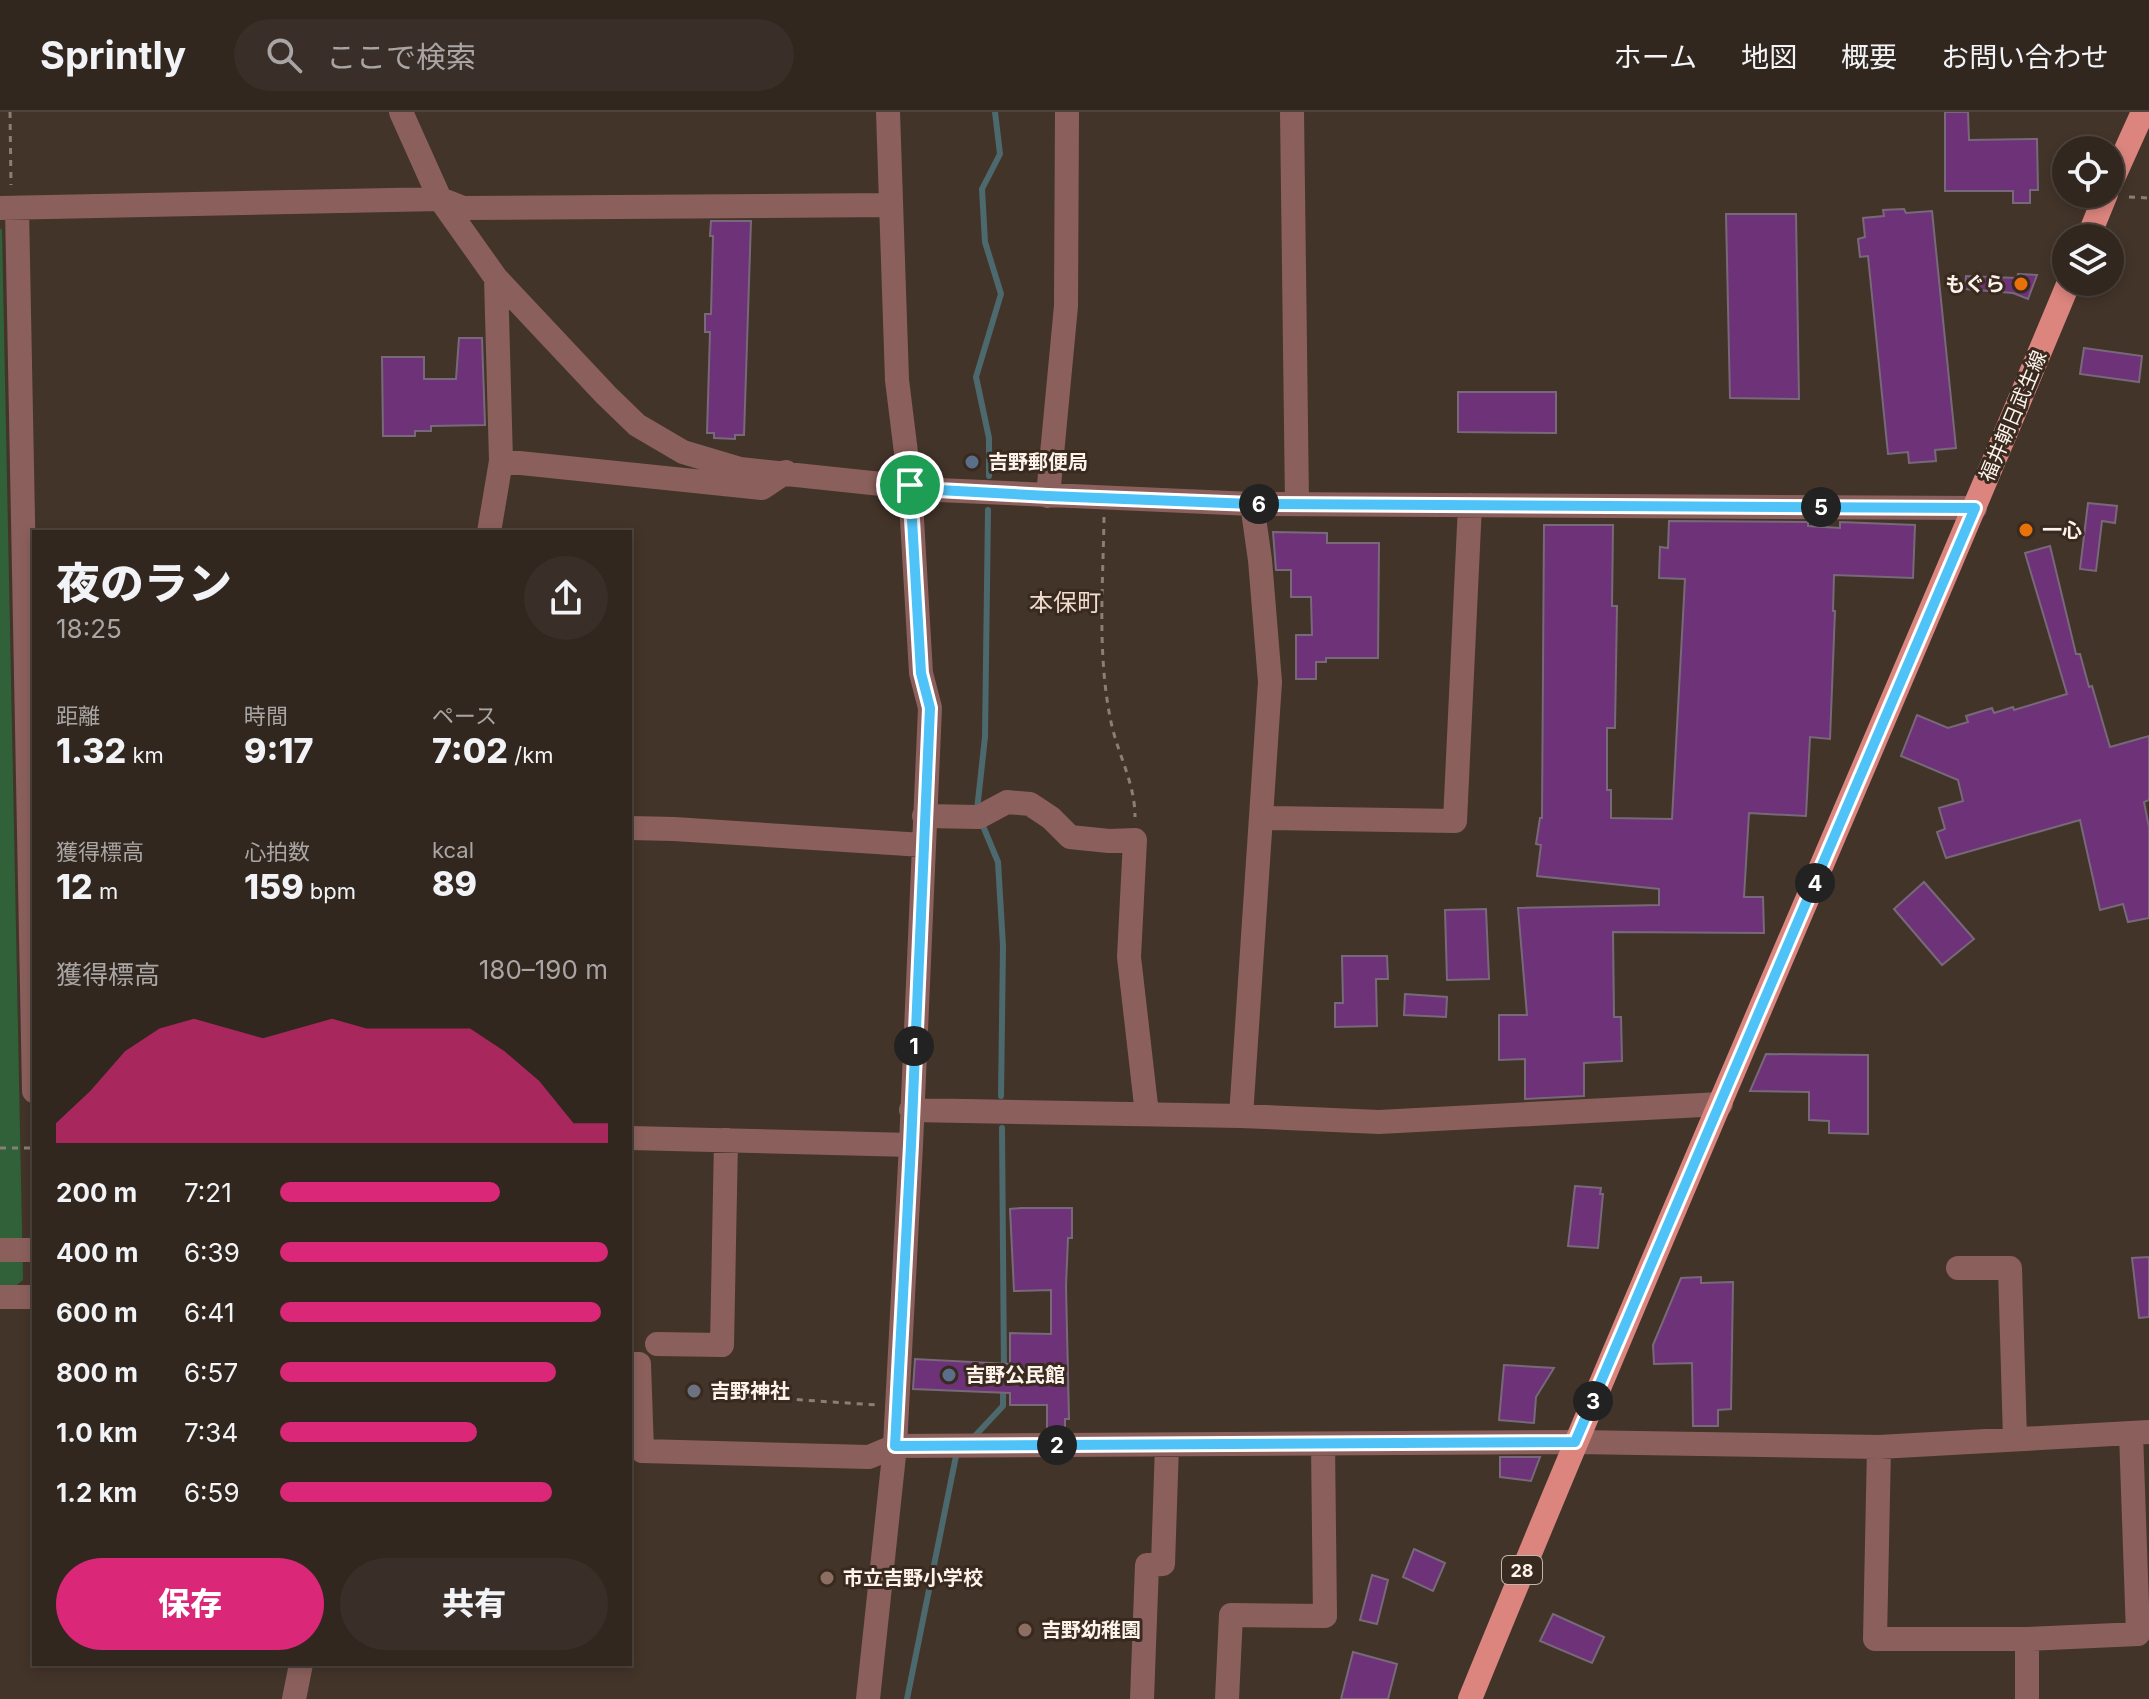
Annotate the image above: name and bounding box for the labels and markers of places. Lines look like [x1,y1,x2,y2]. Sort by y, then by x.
place label: もぐら [1945,272,2005,296]
marker: もぐら [2012,275,2030,293]
place label: 吉野郵便局 [988,450,1088,474]
pin [876,451,944,519]
marker: 吉野郵便局 [963,453,981,471]
pin: 6 [1239,484,1279,524]
pin: 5 [1801,487,1841,527]
place label: 一心 [2042,518,2082,542]
marker: 一心 [2017,521,2035,539]
pin: 4 [1795,863,1835,903]
pin: 1 [894,1026,934,1066]
place label: 吉野公民館 [965,1363,1065,1387]
marker: 吉野公民館 [940,1366,958,1384]
place label: 吉野神社 [710,1379,790,1403]
pin: 3 [1573,1381,1613,1421]
marker: 吉野神社 [685,1382,703,1400]
pin: 2 [1037,1425,1077,1465]
place label: 市立吉野小学校 [843,1566,983,1590]
marker: 市立吉野小学校 [818,1569,836,1587]
place label: 吉野幼稚園 [1041,1618,1141,1642]
marker: 吉野幼稚園 [1016,1621,1034,1639]

